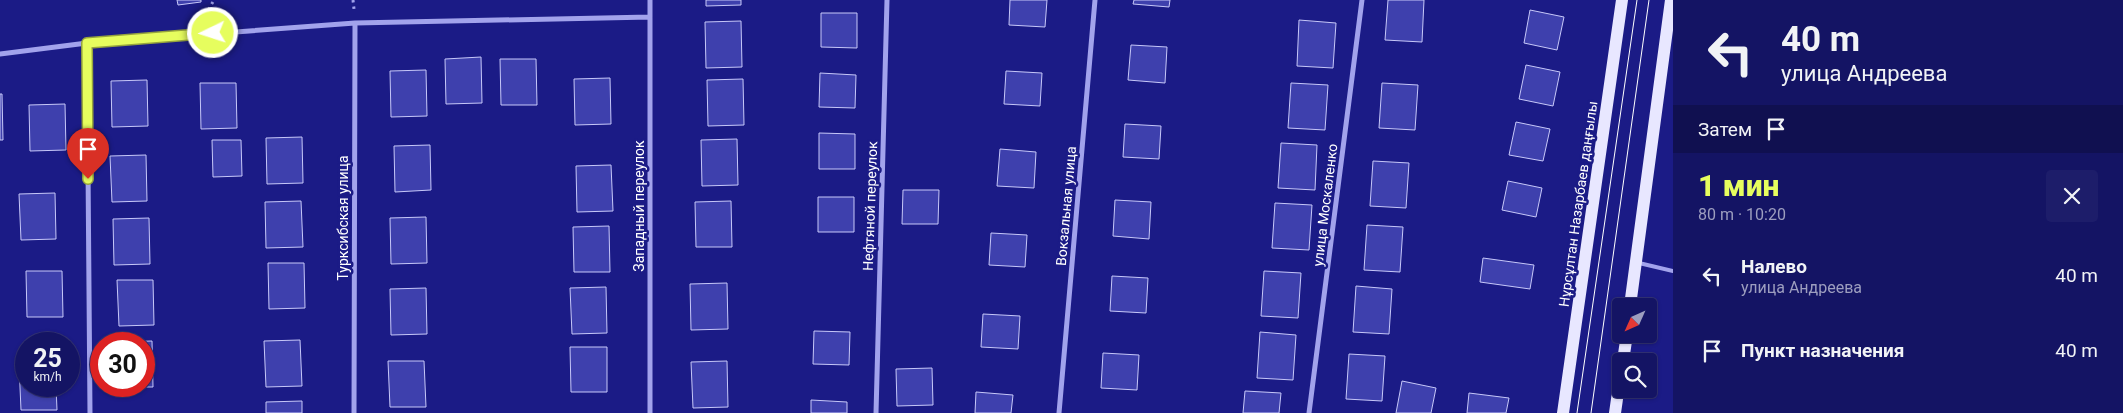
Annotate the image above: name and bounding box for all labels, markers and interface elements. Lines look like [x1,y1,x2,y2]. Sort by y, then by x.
position arrow [186,6,238,58]
text: 40 m [1781,19,1860,60]
icon: left [1698,20,1763,85]
text: улица Андреева [1781,61,1947,86]
street label: Нұрсұлтан Назарбаев даңғылы [1556,100,1600,308]
icon: arrive [1762,115,1790,143]
text: Затем [1698,118,1752,141]
pin [67,128,109,179]
icon: arrive [74,135,102,163]
street label: Западный переулок [631,140,647,272]
street label: Нефтяной переулок [860,140,880,271]
street label: улица Москаленко [1310,143,1340,267]
street label: Вокзальная улица [1053,146,1079,266]
street label: Турксибская улица [335,155,351,281]
text: 1 мин [1698,168,1779,203]
button: close [2046,170,2098,222]
text: 80 m · 10:20 [1698,205,1786,224]
text: Налево [1741,255,1807,278]
icon: left [1698,262,1726,290]
text: 40 m [2055,264,2098,287]
text: улица Андреева [1741,278,1862,297]
north arrow [1612,298,1658,342]
map controls [1612,298,1657,398]
speed limit sign: 30 [90,332,155,397]
icon: arrive [1698,337,1726,365]
text: Пункт назначения [1741,339,1904,362]
text: 40 m [2055,339,2098,362]
text: 25 [33,344,62,373]
button: search [1612,353,1657,398]
text: km/h [33,370,62,384]

